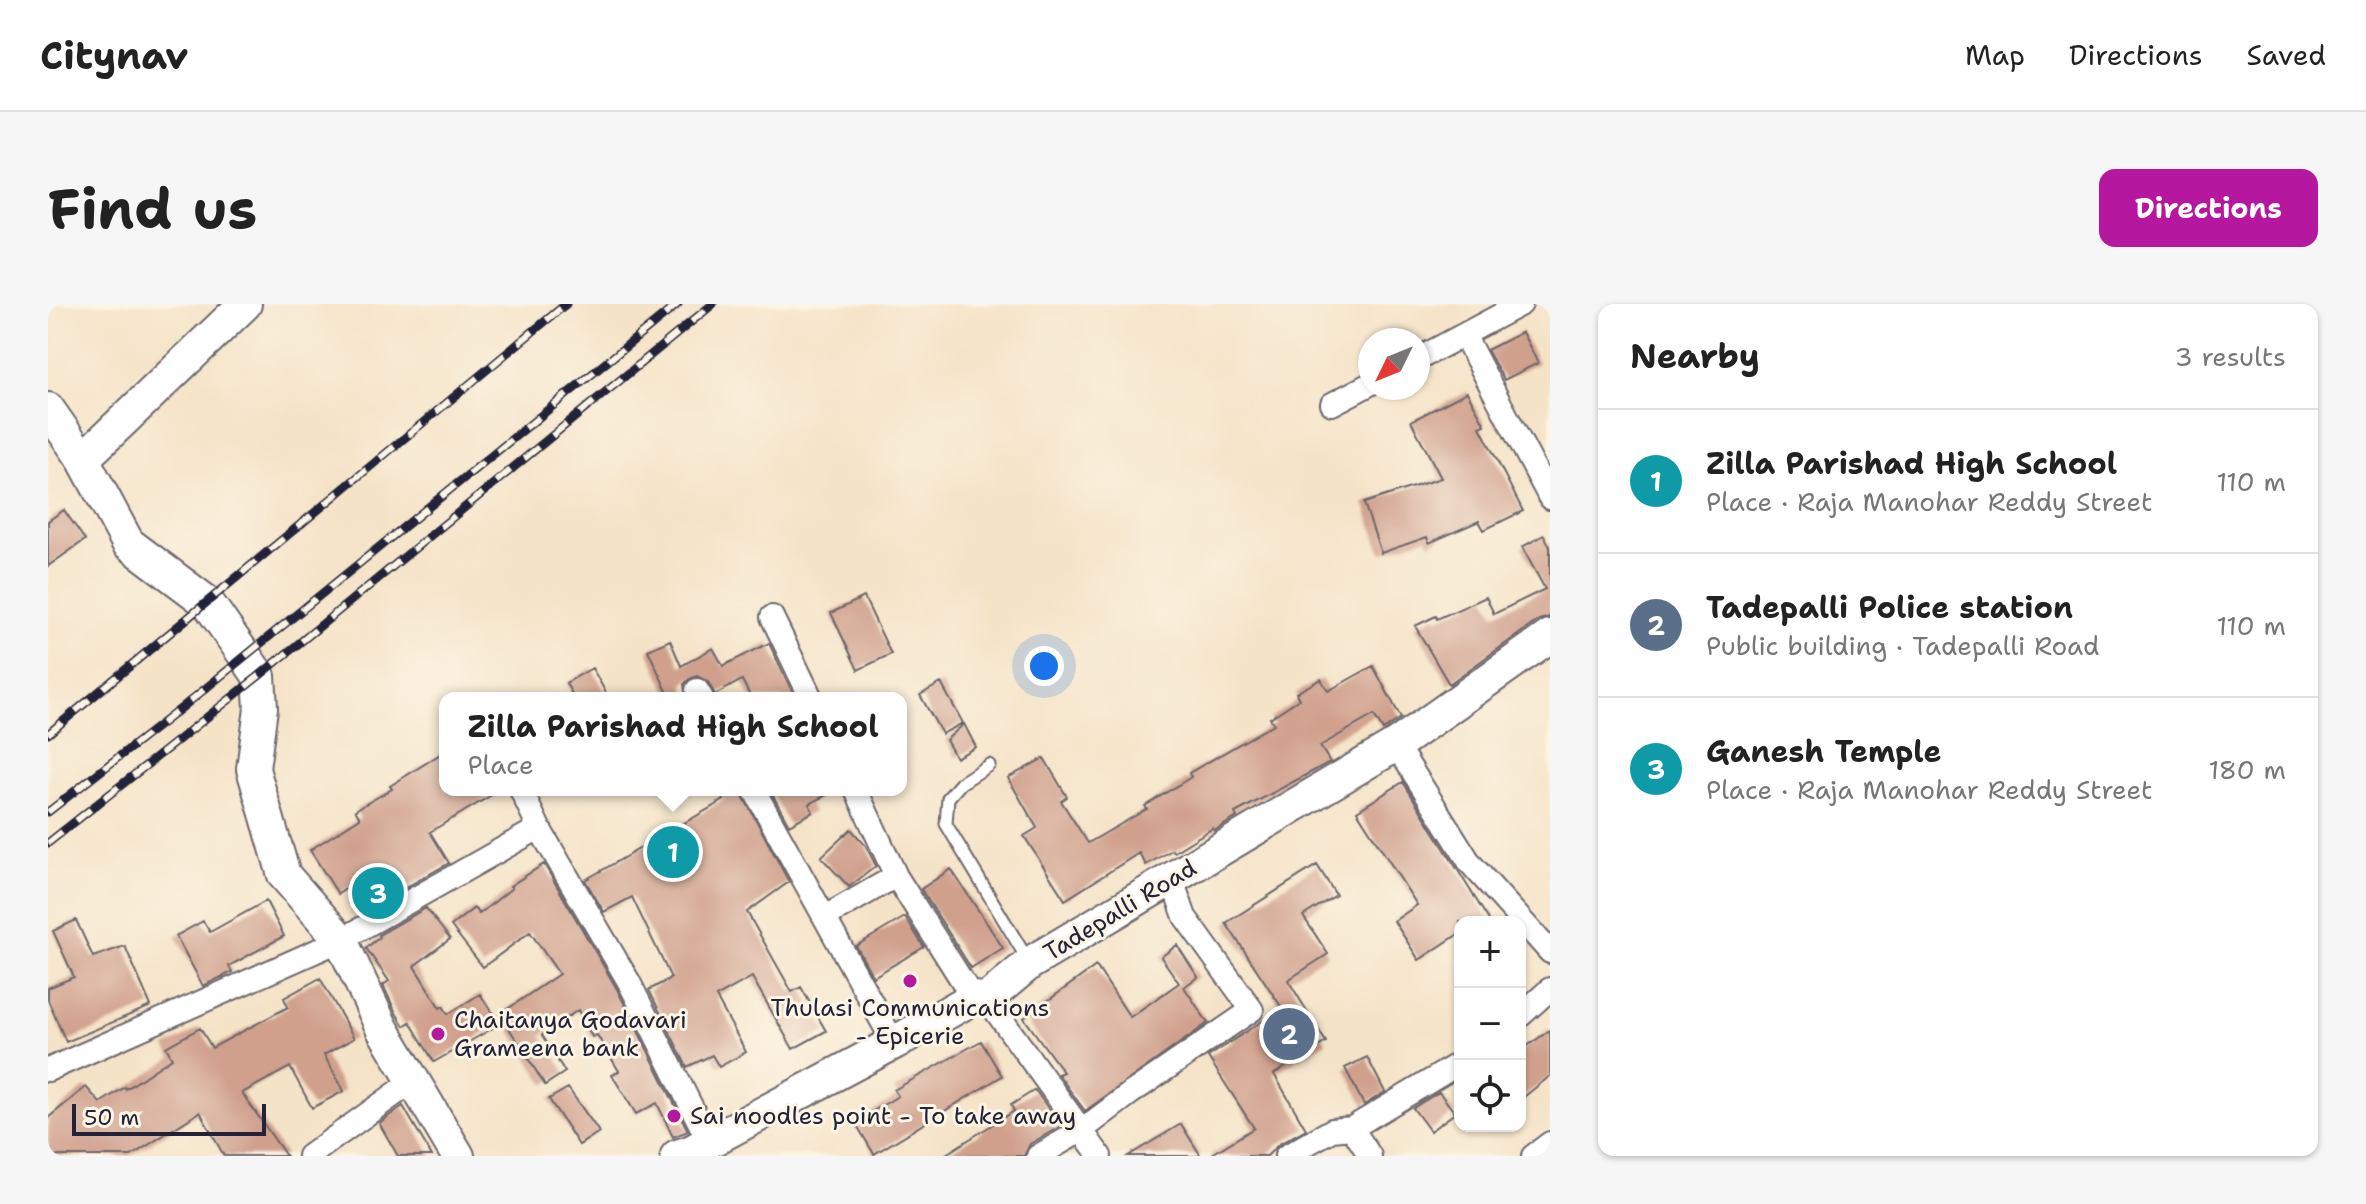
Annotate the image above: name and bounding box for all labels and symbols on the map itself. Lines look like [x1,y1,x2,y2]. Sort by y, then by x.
north arrow [1358,328,1430,400]
your location [1024,646,1064,686]
pin: 1 [647,822,699,882]
street label: Tadepalli Road [1038,852,1202,968]
pin: 3 [352,863,404,923]
marker: Thulasi Communications - Epicerie [901,972,919,990]
place label: Thulasi Communications - Epicerie [771,992,1049,1052]
place label: Chaitanya Godavari Grameena bank [454,1004,687,1064]
pin: 2 [1263,1004,1315,1064]
marker: Chaitanya Godavari Grameena bank [429,1025,447,1043]
scale bar [72,1100,266,1136]
place label: Sai noodles point - To take away [690,1100,1076,1132]
marker: Sai noodles point - To take away [665,1107,683,1125]

